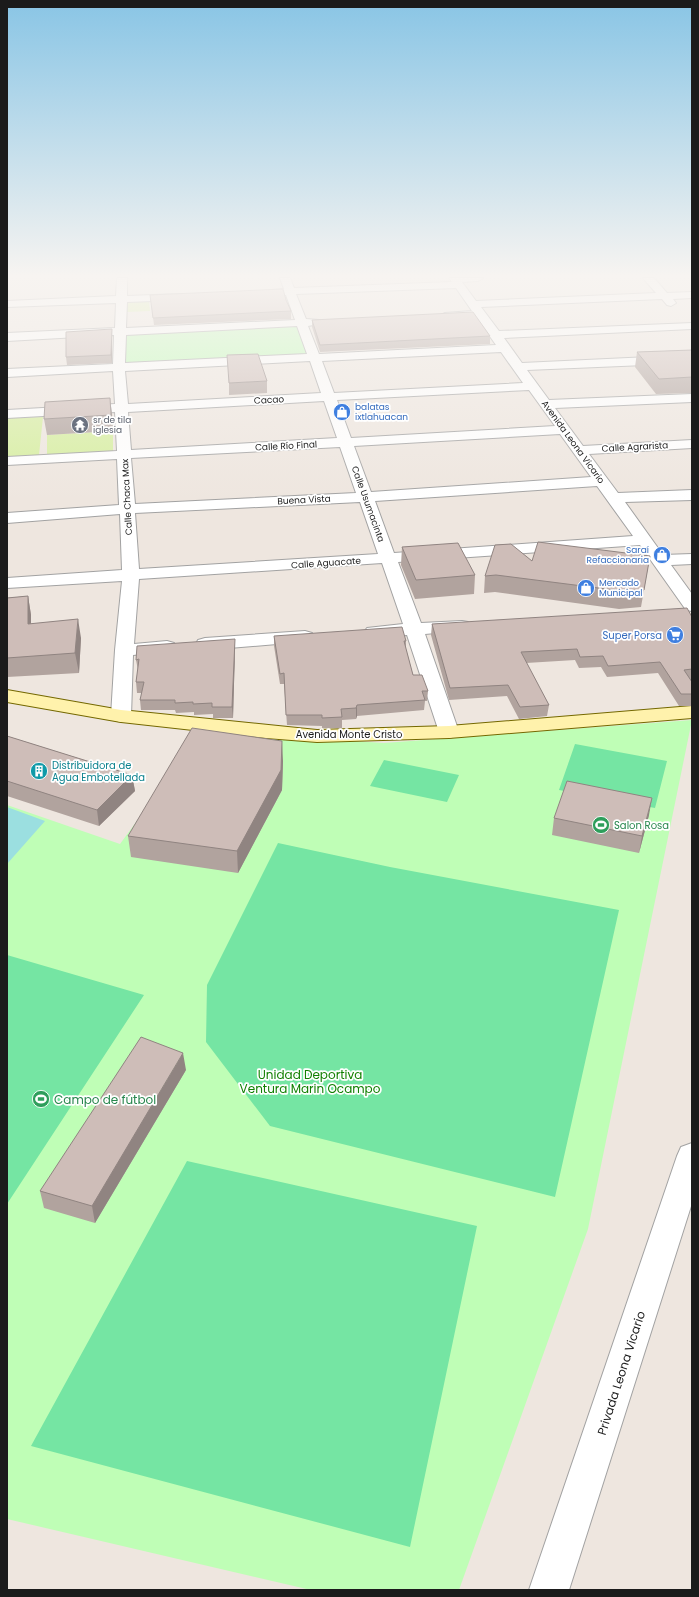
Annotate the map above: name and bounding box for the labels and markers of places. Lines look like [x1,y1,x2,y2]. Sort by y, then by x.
place label: balatas ixtlahuacan [355,401,408,423]
shop icon: balatas ixtlahuacan [332,402,352,422]
place label: sr de tila iglesia [93,414,131,436]
temple icon: sr de tila iglesia [70,415,90,435]
place label: Saraí Refaccionaria [587,544,649,566]
shop icon: Saraí Refaccionaria [652,545,672,565]
place label: Mercado Municipal [599,577,643,599]
shop icon: Mercado Municipal [576,578,596,598]
supermarket icon: Super Porsa [665,625,685,645]
place label: Super Porsa [602,628,662,643]
place label: Distribuidora de Agua Embotellada [52,758,145,785]
building icon: Distribuidora de Agua Embotellada [29,761,49,781]
sports icon: Salon Rosa [591,815,611,835]
place label: Salon Rosa [614,818,669,833]
sports icon: Campo de fútbol [31,1089,51,1109]
place label: Campo de fútbol [54,1091,156,1108]

